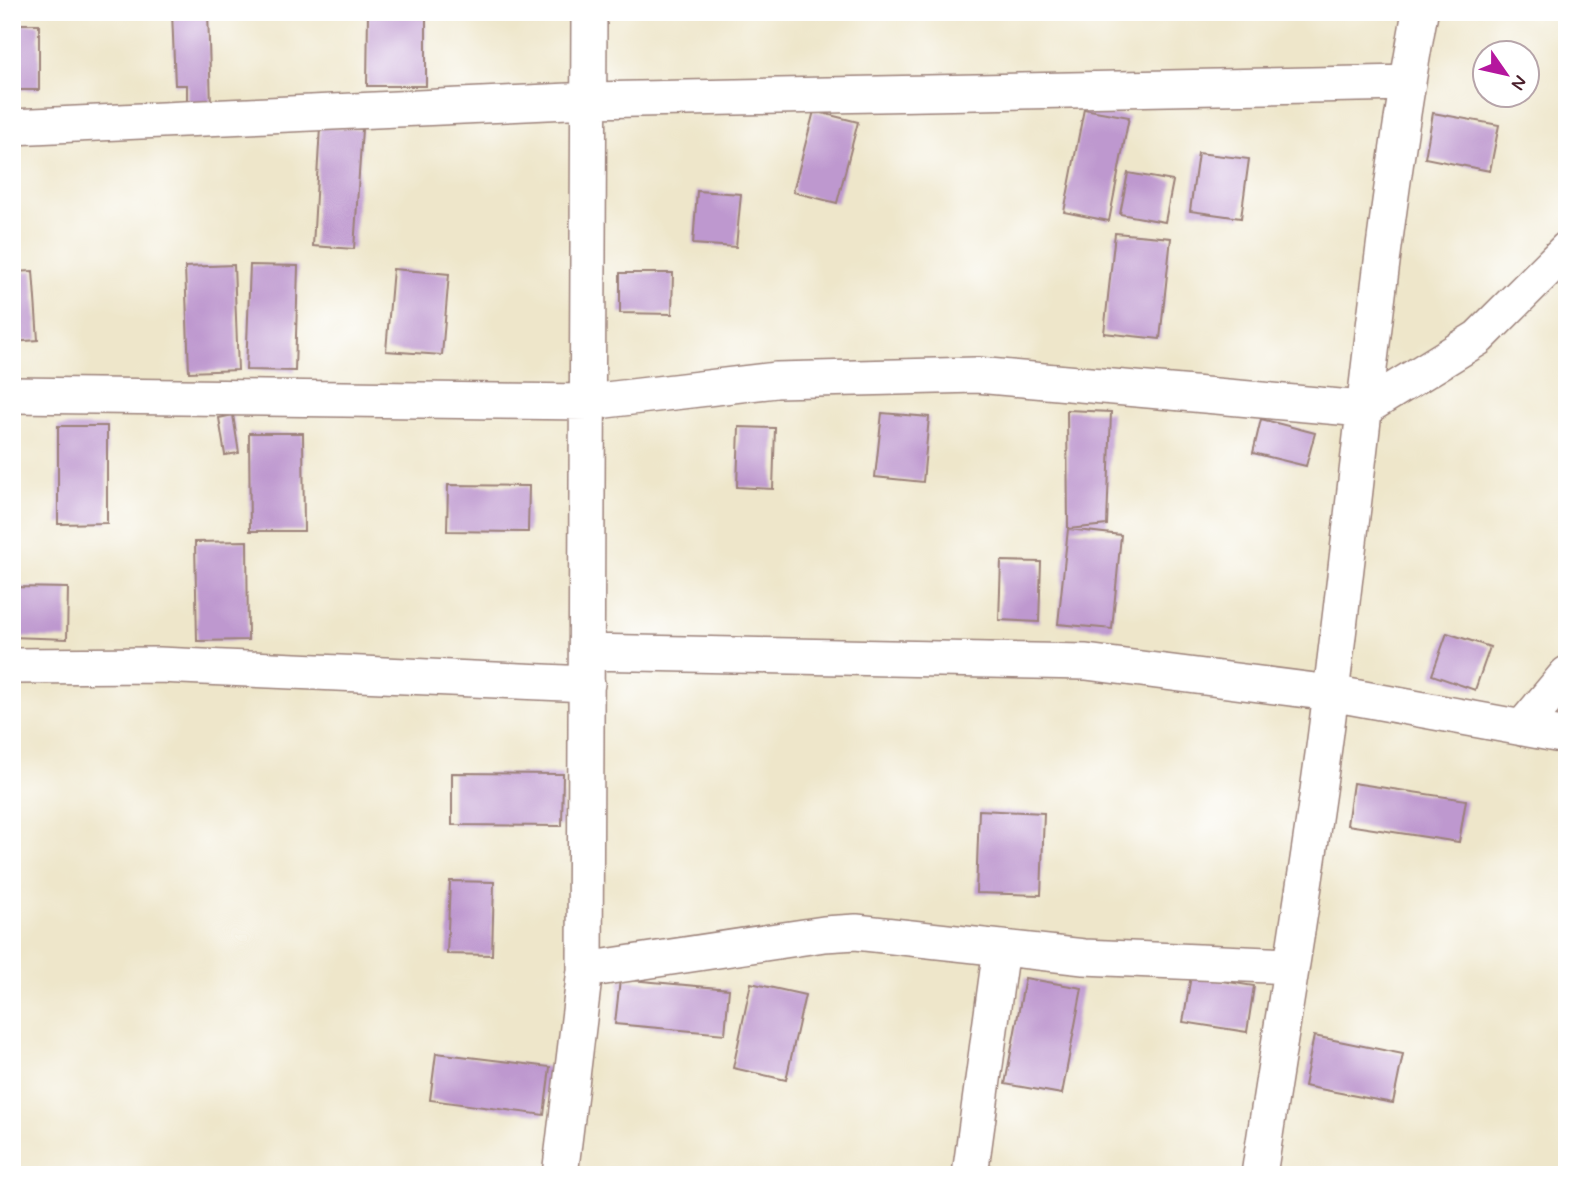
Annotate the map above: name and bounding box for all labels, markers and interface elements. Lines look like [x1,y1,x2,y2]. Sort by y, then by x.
north arrow [1470,38,1540,108]
text: N [1505,70,1533,95]

